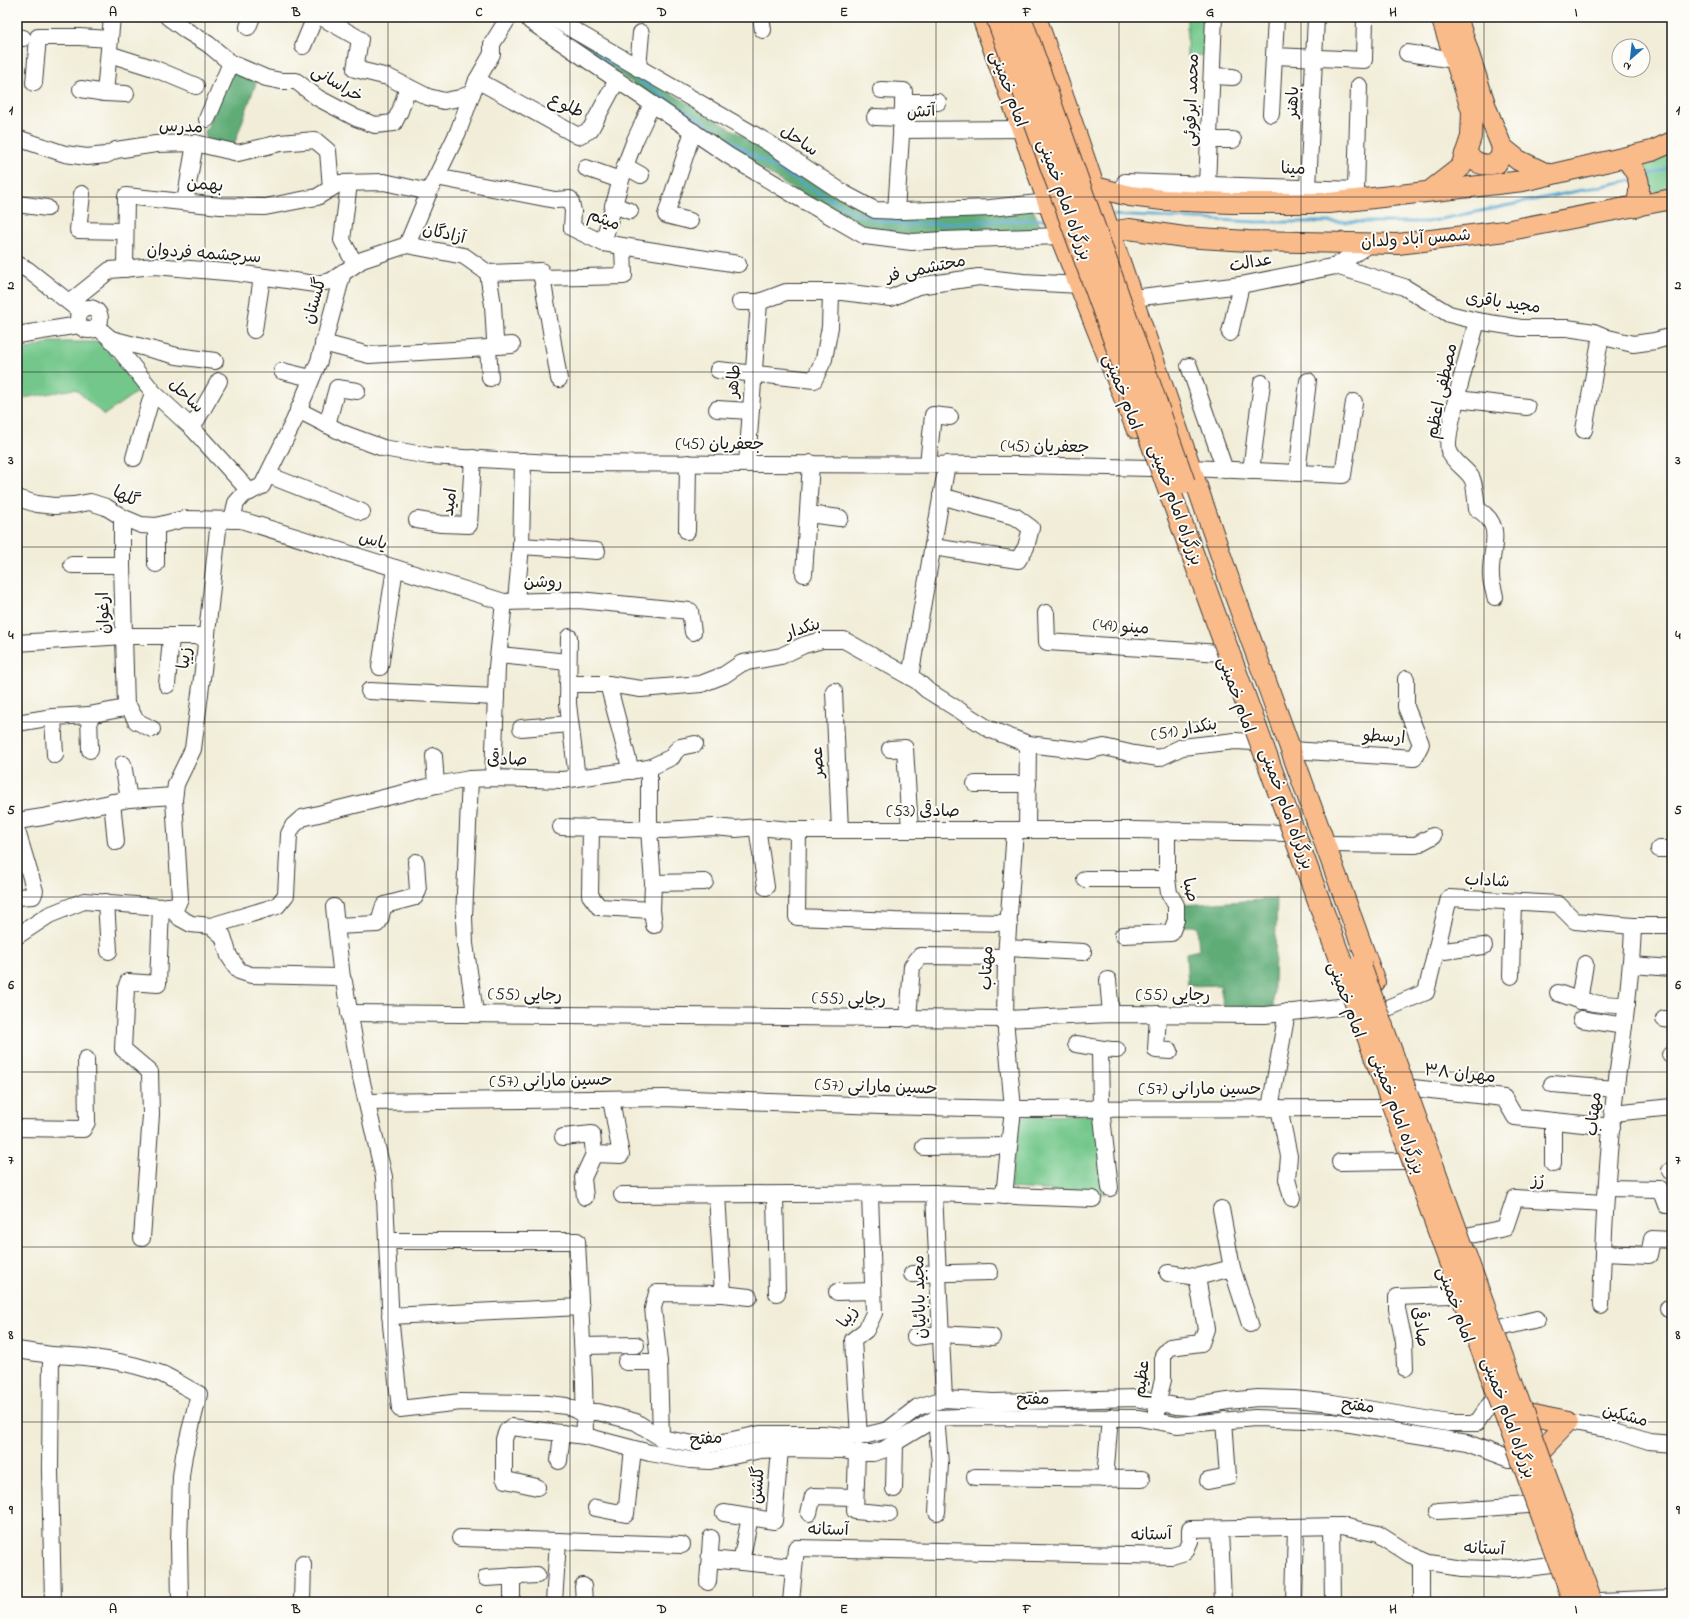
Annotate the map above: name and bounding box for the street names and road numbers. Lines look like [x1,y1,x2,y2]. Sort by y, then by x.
street label: امام خمینی [983,47,1033,131]
street label: محمد ابرقوئی [1178,53,1206,147]
street label: خراسانی [306,59,368,109]
street label: باهنر [1280,85,1306,121]
street label: طلوع [544,87,588,125]
street label: آتش [906,98,937,125]
street label: مدرس [158,114,204,140]
street label: ساحل [775,119,823,163]
street label: بزرگراه امام خمینی [1030,136,1098,264]
street label: مینا [1280,156,1306,182]
street label: بهمن [186,171,224,199]
street label: میثم [584,202,624,238]
street label: آزادگان [420,217,469,251]
street label: شمس آباد ولدان [1360,223,1472,255]
street label: سرچشمه فردوان [146,238,262,270]
street label: عدالت [1227,247,1275,279]
street label: محتشمی فر [882,248,968,290]
street label: گلستان [296,275,334,327]
street label: مجید باقری [1464,285,1542,321]
street label: مصطفی اعظم [1420,341,1464,441]
street label: امام خمینی [1096,350,1148,434]
street label: طاهر [720,363,748,401]
street label: ساحل [162,373,210,419]
street label: جعفریان (45) [676,432,765,457]
street label: جعفریان (45) [1000,434,1090,460]
street label: بزرگراه امام خمینی [1141,441,1209,569]
street label: گلها [108,480,144,514]
street label: امید [436,486,464,518]
street label: یاس [356,525,390,557]
street label: روشن [524,570,562,595]
street label: ارغوان [91,591,117,635]
street label: بنکدار [780,612,824,647]
street label: مینو (49) [1092,613,1150,641]
street label: زیبا [171,645,199,671]
street label: امام خمینی [1211,653,1261,737]
street label: بنکدار (51) [1149,712,1219,748]
street label: ارسطو [1361,723,1406,751]
street label: بزرگراه امام خمینی [1252,745,1320,873]
street label: عصر [805,746,831,780]
street label: صادقی [487,747,527,773]
street label: صادقی (53) [886,799,960,824]
street label: شاداب [1464,867,1510,895]
street label: صبا [1175,875,1205,905]
street label: مهتاب [974,945,1000,991]
street label: امام خمینی [1321,958,1371,1042]
street label: رجایی (55) [488,982,562,1008]
street label: رجایی (55) [1136,983,1210,1008]
street label: رجایی (55) [812,986,886,1012]
street label: بزرگراه امام خمینی [1363,1050,1431,1178]
street label: مهران ۳۸ [1423,1058,1497,1090]
street label: حسین مارانی (57) [489,1067,613,1095]
street label: حسین مارانی (57) [814,1072,938,1102]
street label: حسین مارانی (57) [1139,1077,1262,1102]
street label: مهتاب [1579,1091,1609,1137]
street label: رُز [1529,1168,1545,1194]
street label: مجید بابائیان [906,1255,934,1339]
street label: امام خمینی [1430,1263,1480,1347]
street label: زیبا [831,1301,865,1333]
street label: صادقی [1405,1305,1435,1349]
street label: بزرگراه امام خمینی [1474,1354,1542,1482]
street label: عظیم [1127,1358,1157,1400]
street label: مفتح [1017,1387,1049,1412]
street label: مفتح [1340,1391,1376,1421]
street label: مشکین [1599,1398,1651,1434]
street label: مفتح [689,1425,723,1453]
street label: گلشن [744,1465,772,1505]
street label: آستانه [807,1517,850,1543]
street label: آستانه [1130,1522,1173,1548]
street label: آستانه [1463,1535,1506,1563]

